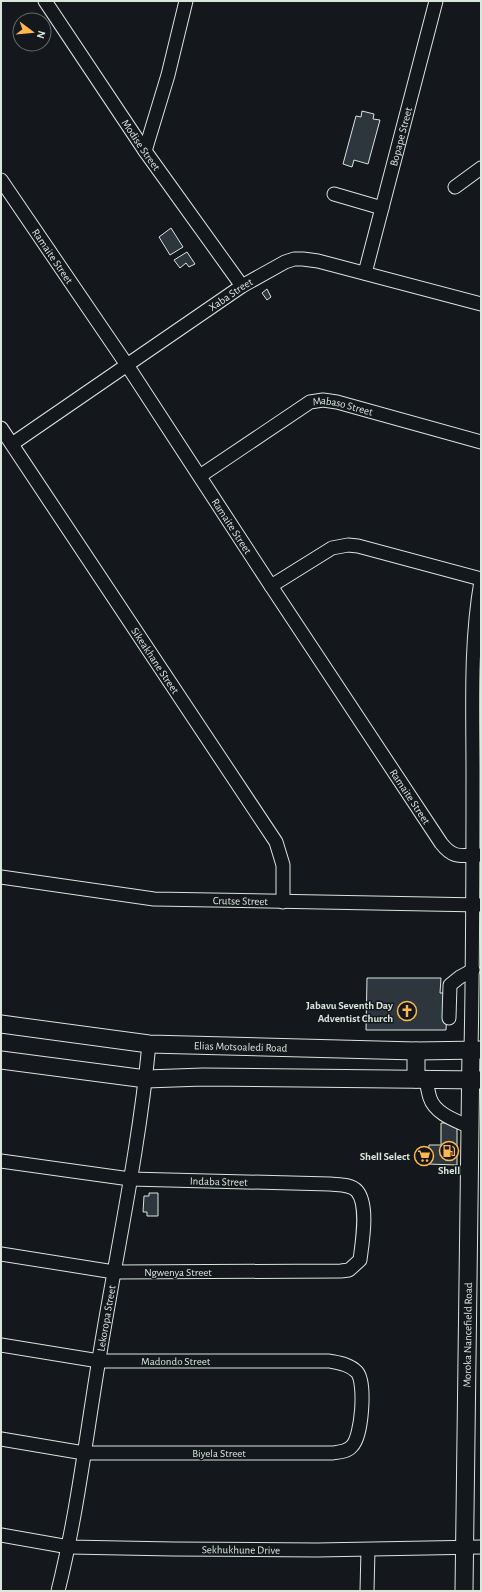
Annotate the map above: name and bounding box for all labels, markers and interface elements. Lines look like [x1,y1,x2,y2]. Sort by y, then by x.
north arrow [12,12,52,52]
text: N [35,29,47,40]
street label: Bopape Street [388,106,414,167]
street label: Modise Street [120,117,163,173]
street label: Ramaite Street [30,227,76,286]
street label: Xaba Street [207,276,255,313]
street label: Mabaso Street [312,394,375,417]
street label: Ramaite Street [210,496,254,556]
street label: Sikeakhane Street [129,625,182,696]
street label: Ramaite Street [388,767,433,826]
street label: Crutse Street [213,895,269,907]
place label: Jabavu Seventh Day Adventist Church [306,1000,393,1024]
church icon: Jabavu Seventh Day Adventist Church [396,1000,418,1022]
street label: Elias Motsoaledi Road [194,1040,288,1053]
fuel station icon: Shell [438,1140,460,1162]
supermarket icon: Shell Select [413,1145,435,1167]
place label: Shell Select [360,1151,410,1162]
place label: Shell [438,1165,460,1176]
street label: Indaba Street [190,1175,248,1187]
street label: Ngwenya Street [144,1267,212,1278]
street label: Moroka Nancefield Road [461,1282,473,1388]
street label: Lekoropa Street [95,1284,117,1352]
street label: Madondo Street [141,1356,211,1367]
street label: Biyela Street [192,1448,246,1459]
street label: Sekhukhune Drive [202,1544,280,1555]

